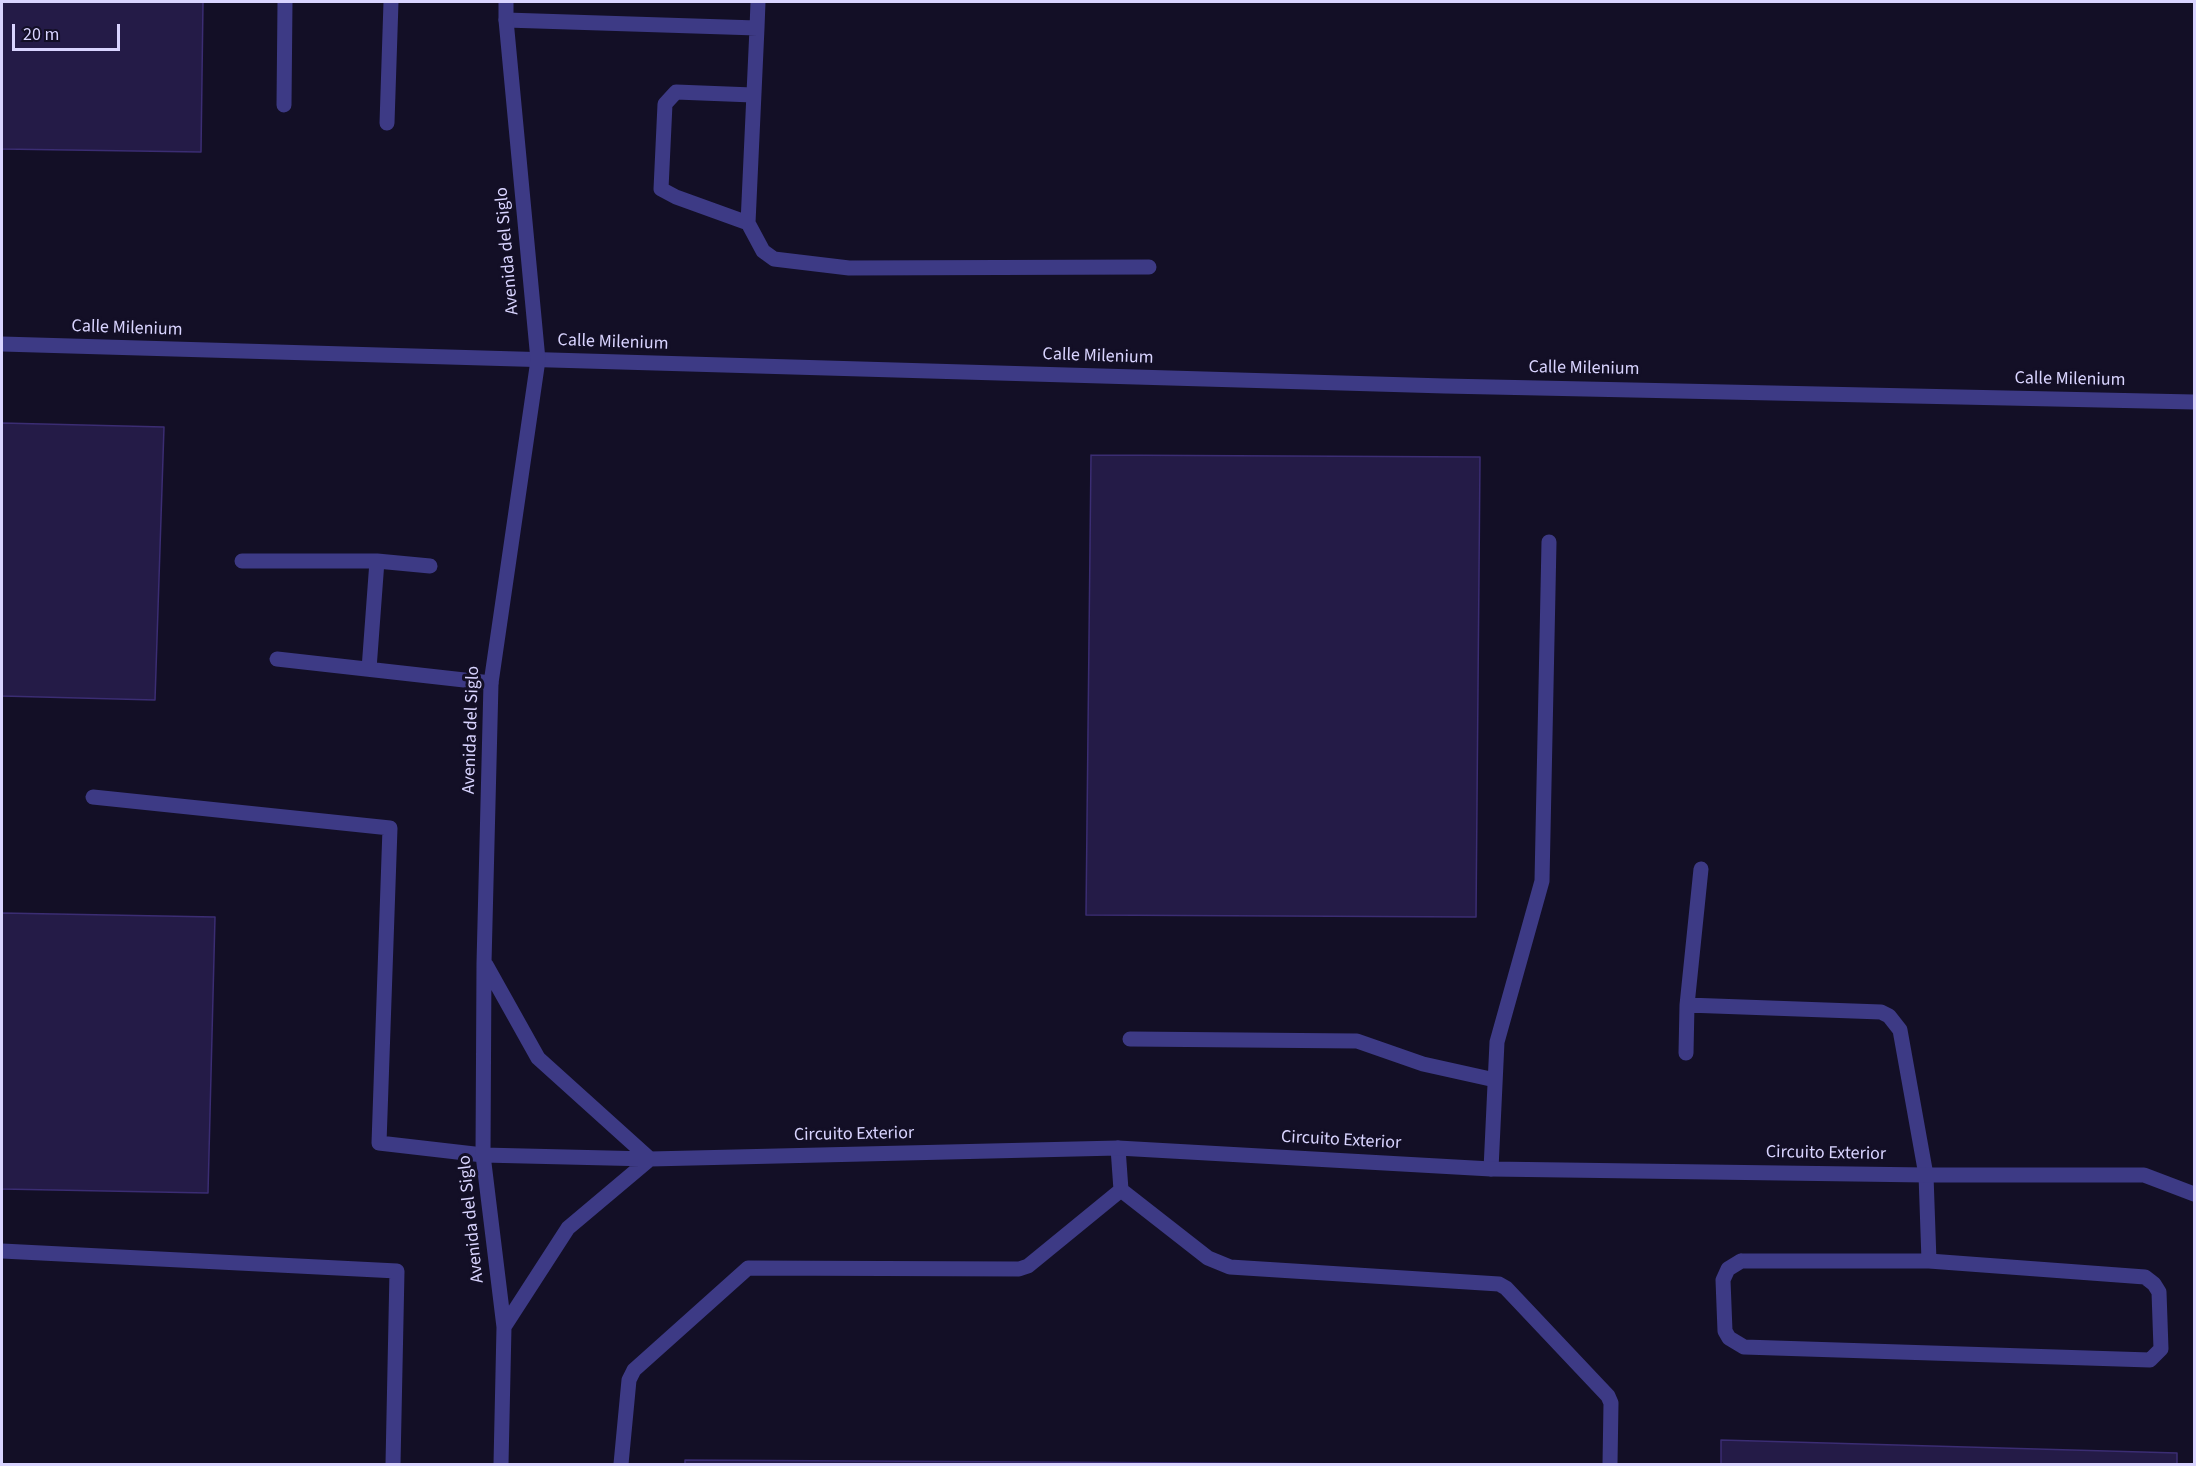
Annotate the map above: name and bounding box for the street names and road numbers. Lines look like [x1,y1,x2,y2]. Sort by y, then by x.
street label: Avenida del Siglo [492,186,524,316]
street label: Calle Milenium [71,316,183,342]
street label: Calle Milenium [557,330,669,356]
street label: Calle Milenium [1042,344,1154,370]
street label: Calle Milenium [1528,357,1640,381]
street label: Calle Milenium [2014,368,2126,392]
street label: Avenida del Siglo [459,665,485,795]
street label: Circuito Exterior [794,1123,914,1147]
street label: Circuito Exterior [1280,1127,1402,1155]
street label: Circuito Exterior [1766,1142,1886,1166]
street label: Avenida del Siglo [455,1154,489,1284]

